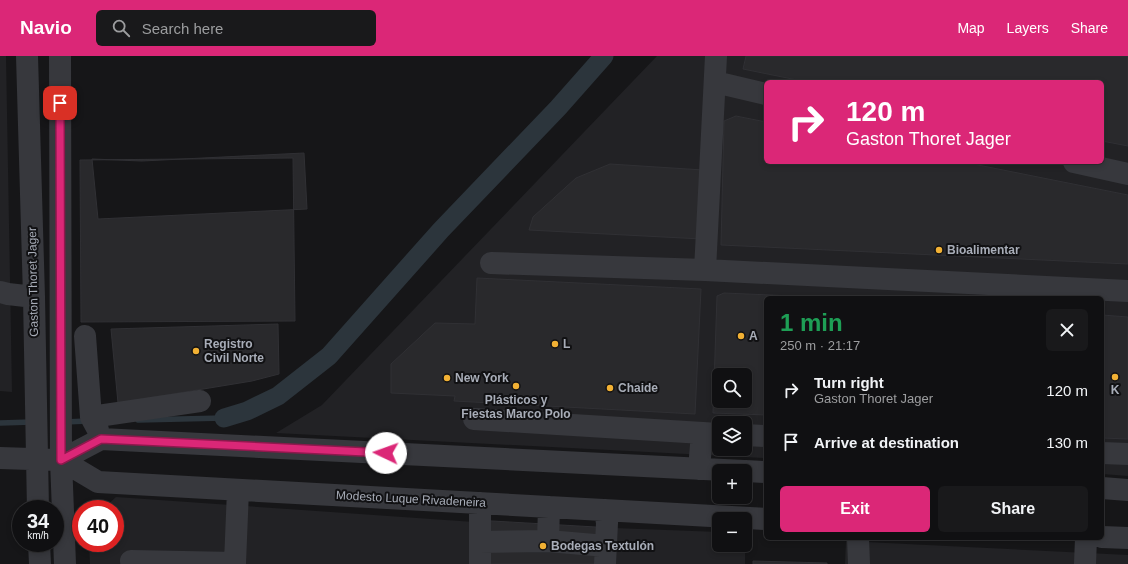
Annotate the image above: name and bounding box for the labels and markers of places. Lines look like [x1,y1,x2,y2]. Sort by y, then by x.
pin [43,86,77,120]
place label: Bioalimentar [947,243,1020,257]
marker: Bioalimentar [934,245,944,255]
place label: A [749,329,758,343]
marker: A [736,331,746,341]
place label: Registro Civil Norte [204,337,264,365]
place label: L [563,337,570,351]
marker: L [550,339,560,349]
marker: Registro Civil Norte [191,346,201,356]
place label: New York [455,371,509,385]
marker: K [1110,372,1120,382]
marker: New York [442,373,452,383]
marker: Plásticos y Fiestas Marco Polo [511,381,521,391]
place label: Chaide [618,381,658,395]
marker: Chaide [605,383,615,393]
place label: K [1111,383,1120,397]
place label: Plásticos y Fiestas Marco Polo [461,393,571,421]
place label: Bodegas Textulón [551,539,654,553]
marker: Bodegas Textulón [538,541,548,551]

